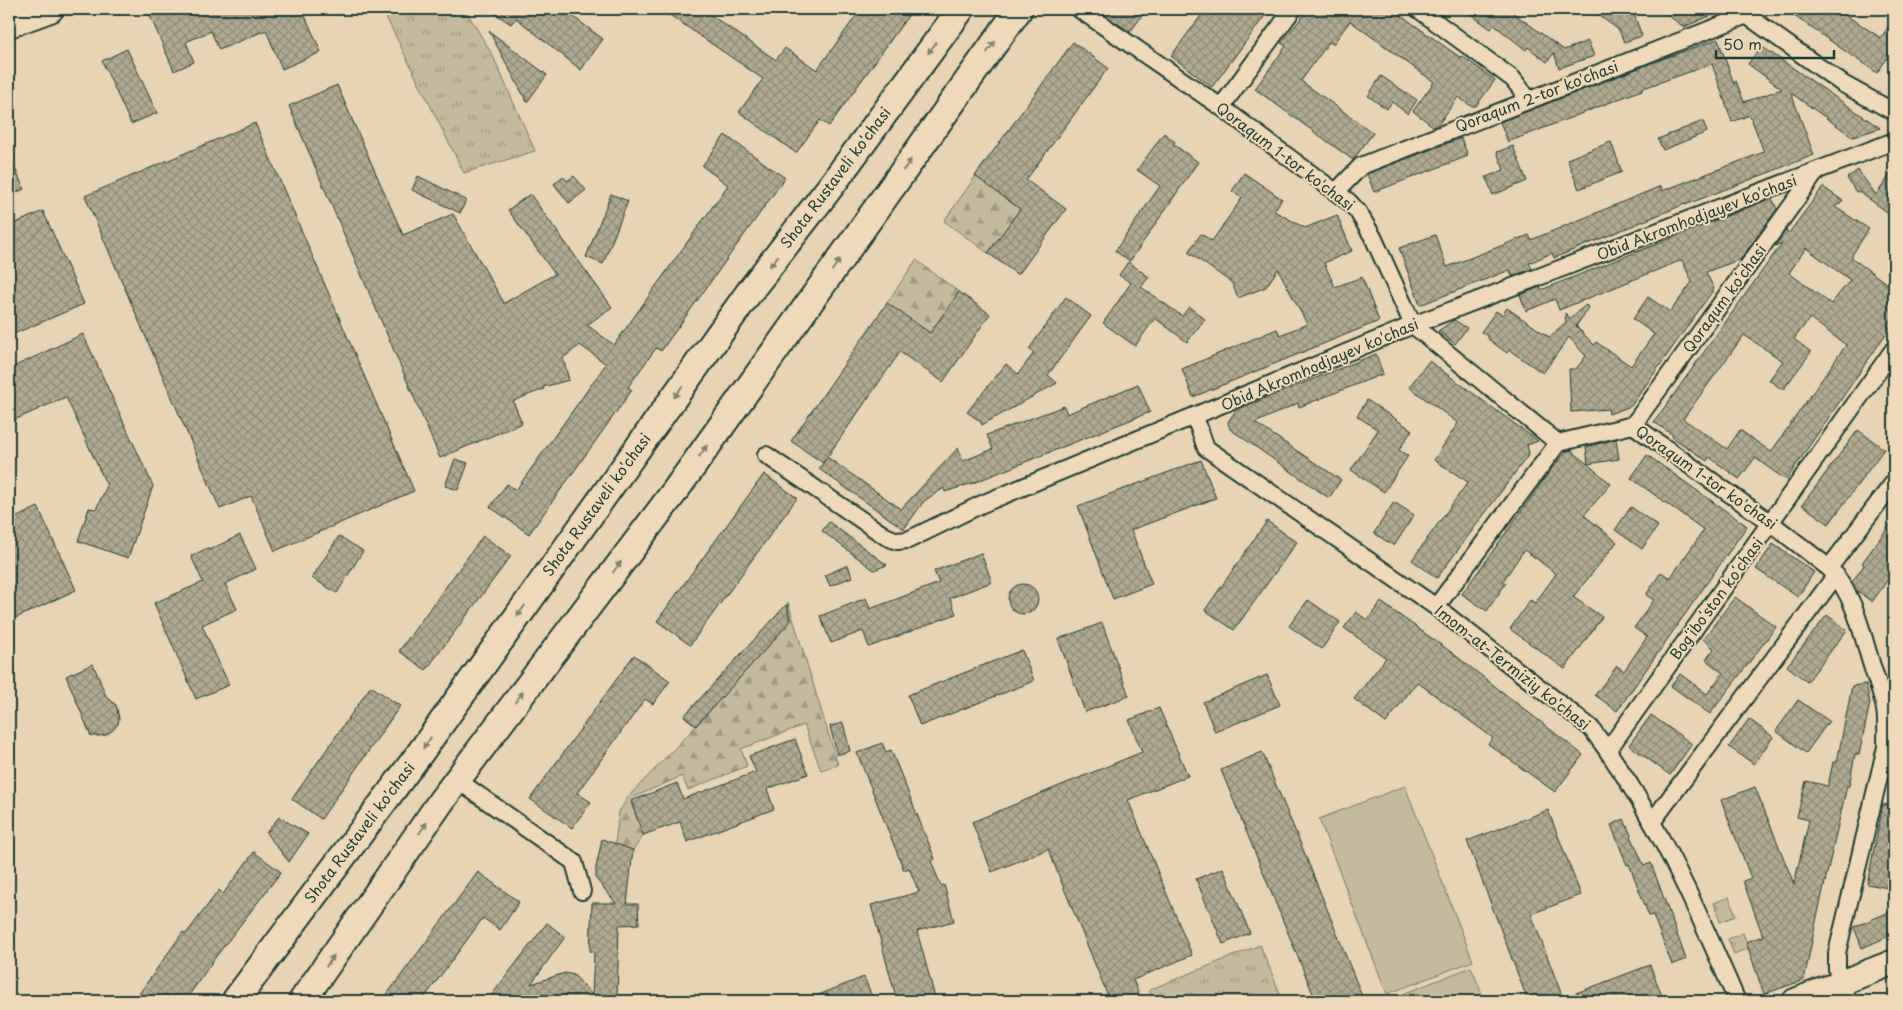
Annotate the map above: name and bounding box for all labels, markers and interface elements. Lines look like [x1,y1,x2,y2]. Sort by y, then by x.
scale bar [1716,28,1833,60]
text: 50 m [1723,32,1762,55]
one-way arrow [927,41,937,55]
one-way arrow [986,41,996,54]
street label: Qoraqum 2-tor ko'chasi [1452,54,1621,137]
street label: Qoraqum 1-tor ko'chasi [1212,96,1360,216]
street label: Shota Rustaveli ko'chasi [774,102,896,253]
one-way arrow [902,158,912,172]
street label: Obid Akromhodjayev ko'chasi [1593,168,1800,265]
street label: Qoraqum koʻchasi [1676,239,1771,357]
one-way arrow [768,254,779,267]
one-way arrow [831,258,841,272]
street label: Obid Akromhodjayev ko'chasi [1217,311,1422,416]
one-way arrow [673,385,683,399]
street label: Qoraqum 1-tor ko'chasi [1631,419,1782,534]
street label: Shota Rustaveli ko'chasi [536,428,656,580]
one-way arrow [698,445,708,458]
street label: Bogʻiboʻston koʻchasi [1663,532,1768,664]
one-way arrow [612,560,622,574]
street label: Imom-at-Termiziy ko'chasi [1430,599,1596,735]
one-way arrow [516,604,526,617]
one-way arrow [514,691,525,704]
one-way arrow [422,736,432,750]
street label: Shota Rustaveli ko'chasi [298,757,420,908]
one-way arrow [418,821,428,835]
one-way arrow [325,954,335,968]

